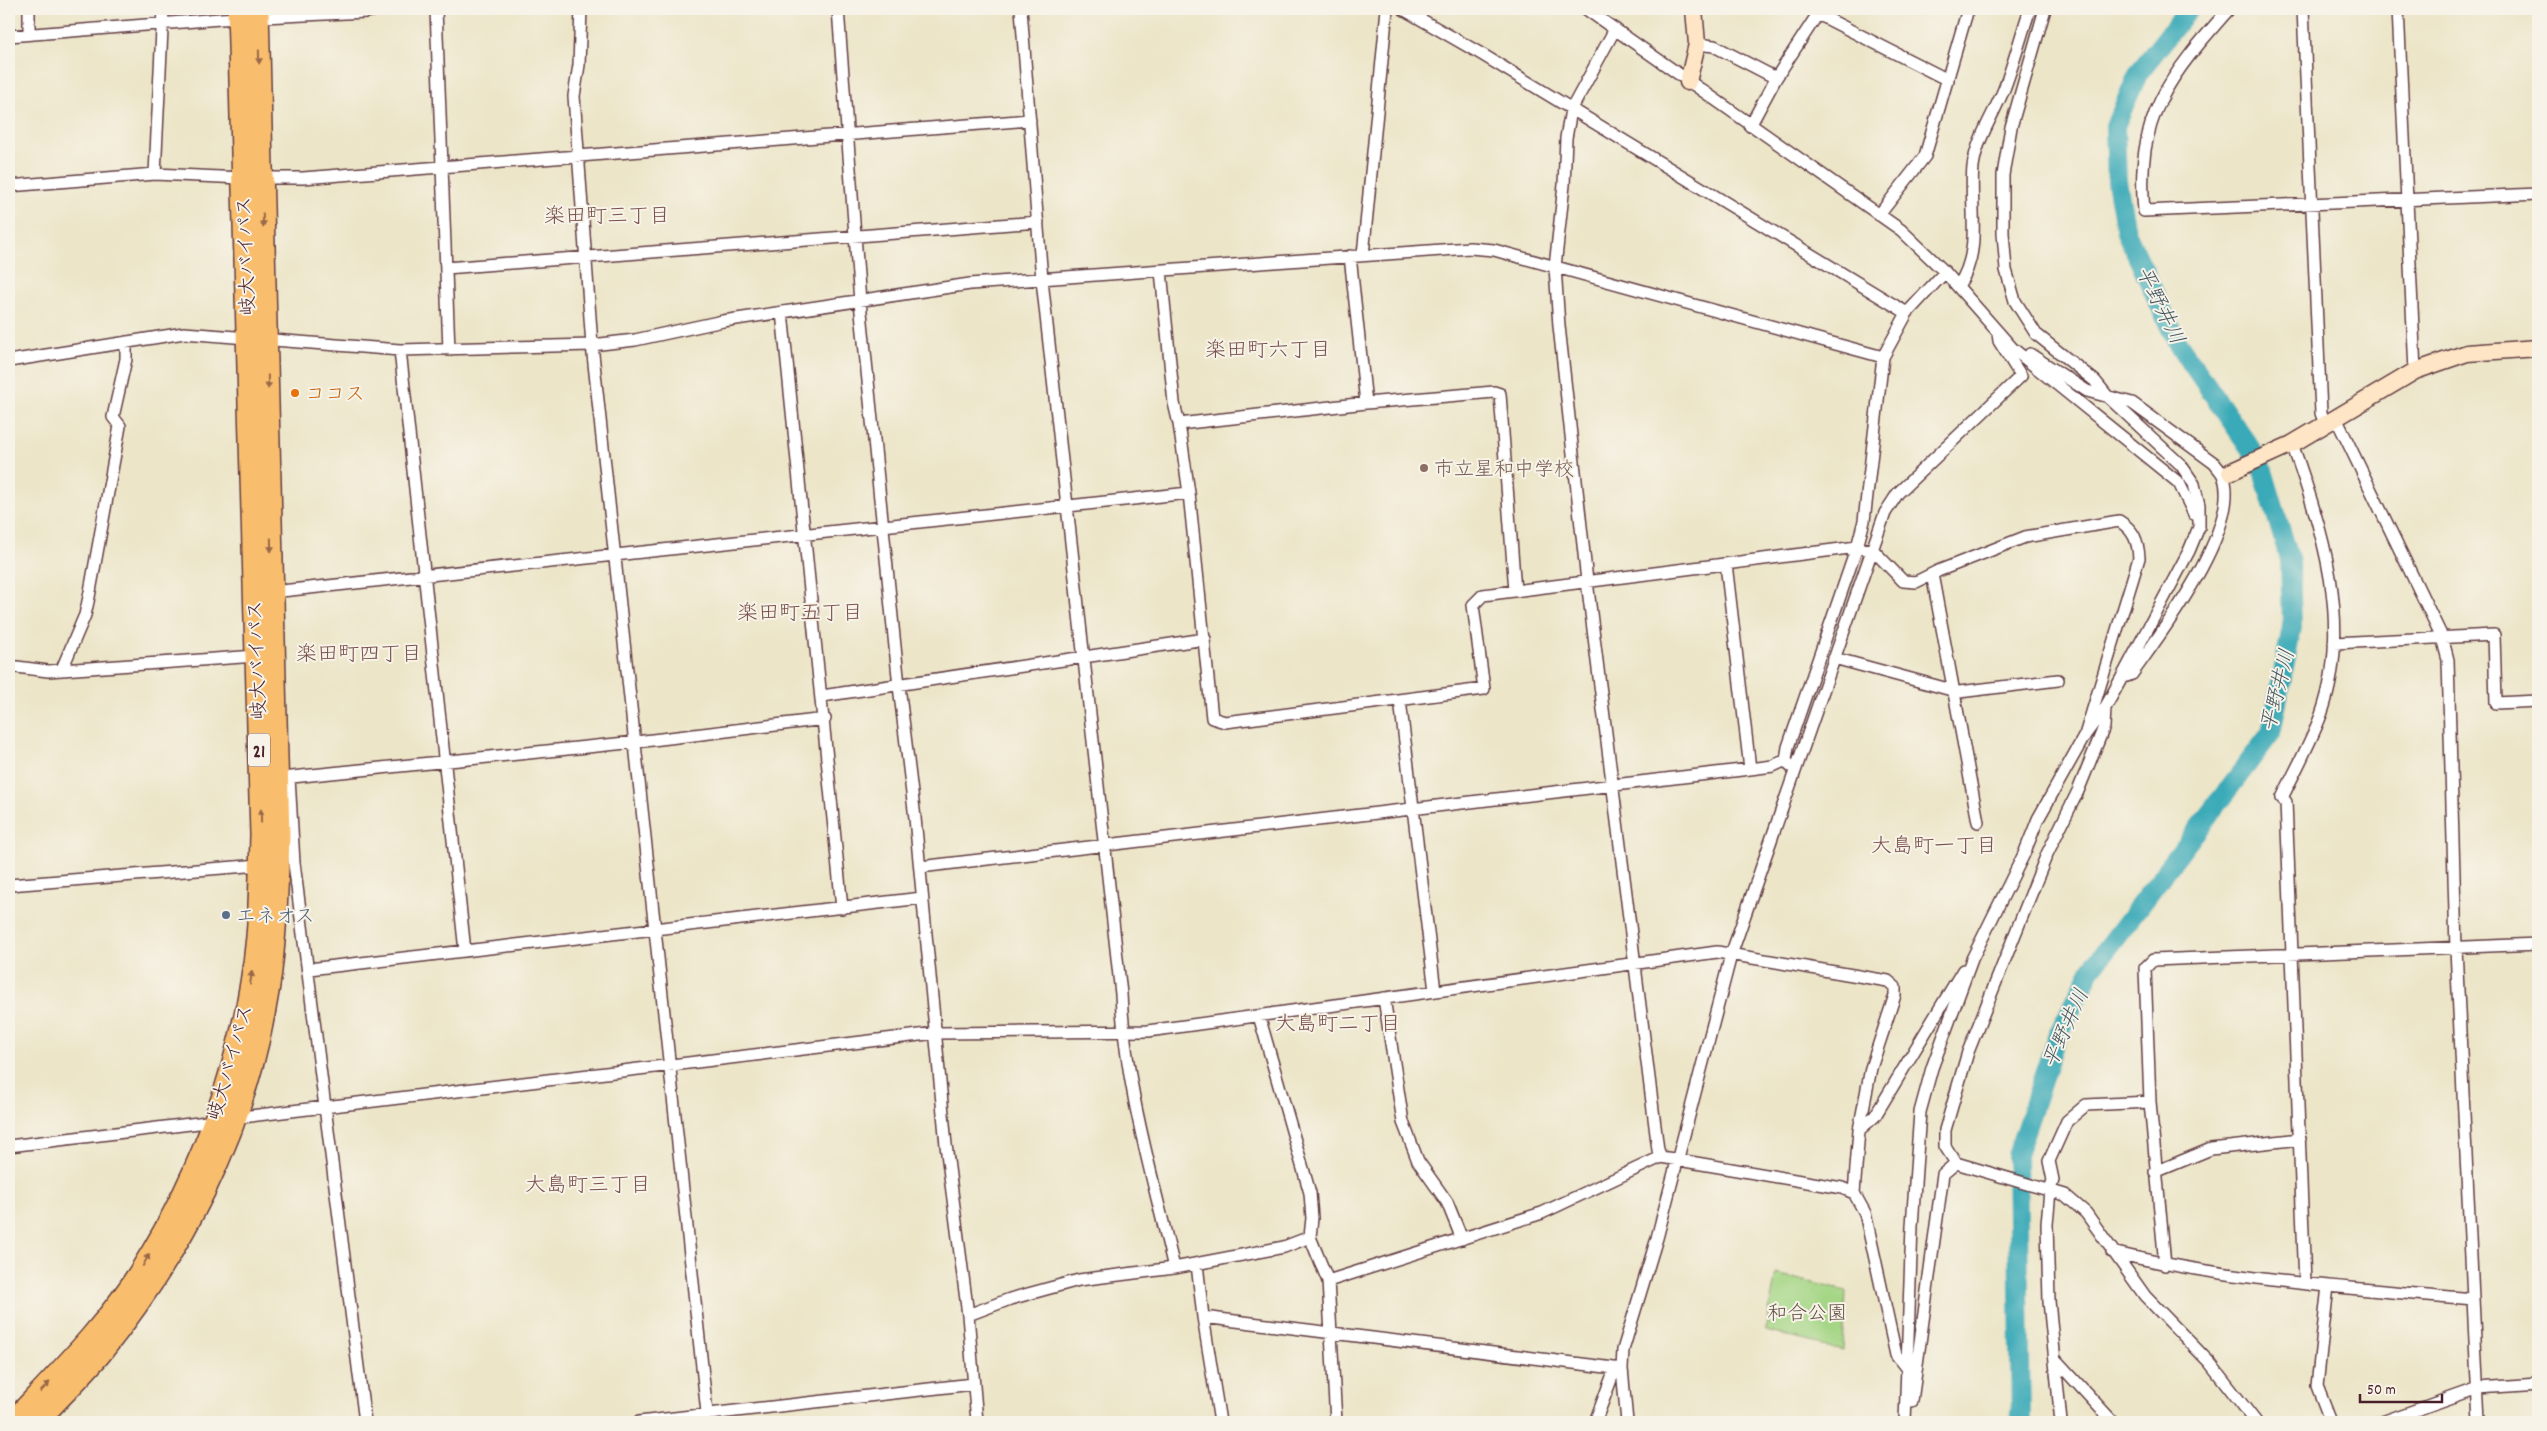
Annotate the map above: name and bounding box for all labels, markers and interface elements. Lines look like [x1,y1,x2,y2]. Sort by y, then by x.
one-way arrow [255,50,263,66]
street label: 岐大バイパス [232,196,264,316]
district label: 楽田町三丁目 [544,203,670,233]
one-way arrow [259,212,267,228]
water label: 平野井川 [2126,262,2190,351]
district label: 楽田町六丁目 [1205,337,1331,367]
one-way arrow [264,375,272,391]
place label: ココス [305,382,365,410]
marker: ココス [289,387,301,399]
place label: 市立星和中学校 [1434,457,1574,485]
marker: 市立星和中学校 [1418,462,1430,474]
one-way arrow [267,537,275,553]
street label: 岐大バイパス [243,600,275,720]
district label: 楽田町五丁目 [737,600,863,630]
district label: 楽田町四丁目 [296,641,422,671]
water label: 平野井川 [2255,646,2305,735]
road number: 21 [248,734,270,766]
one-way arrow [257,808,265,824]
district label: 大島町一丁目 [1871,833,1997,863]
place label: エネオス [236,904,315,932]
marker: エネオス [220,909,232,921]
one-way arrow [247,970,255,986]
water label: 平野井川 [2037,985,2099,1074]
street label: 岐大バイパス [202,1001,262,1124]
district label: 大島町二丁目 [1275,1011,1401,1041]
district label: 大島町三丁目 [525,1172,651,1202]
one-way arrow [142,1253,151,1267]
park label: 和合公園 [1767,1301,1847,1329]
scale bar [2360,1371,2442,1403]
text: 50 m [2367,1380,2396,1402]
one-way arrow [39,1381,51,1393]

